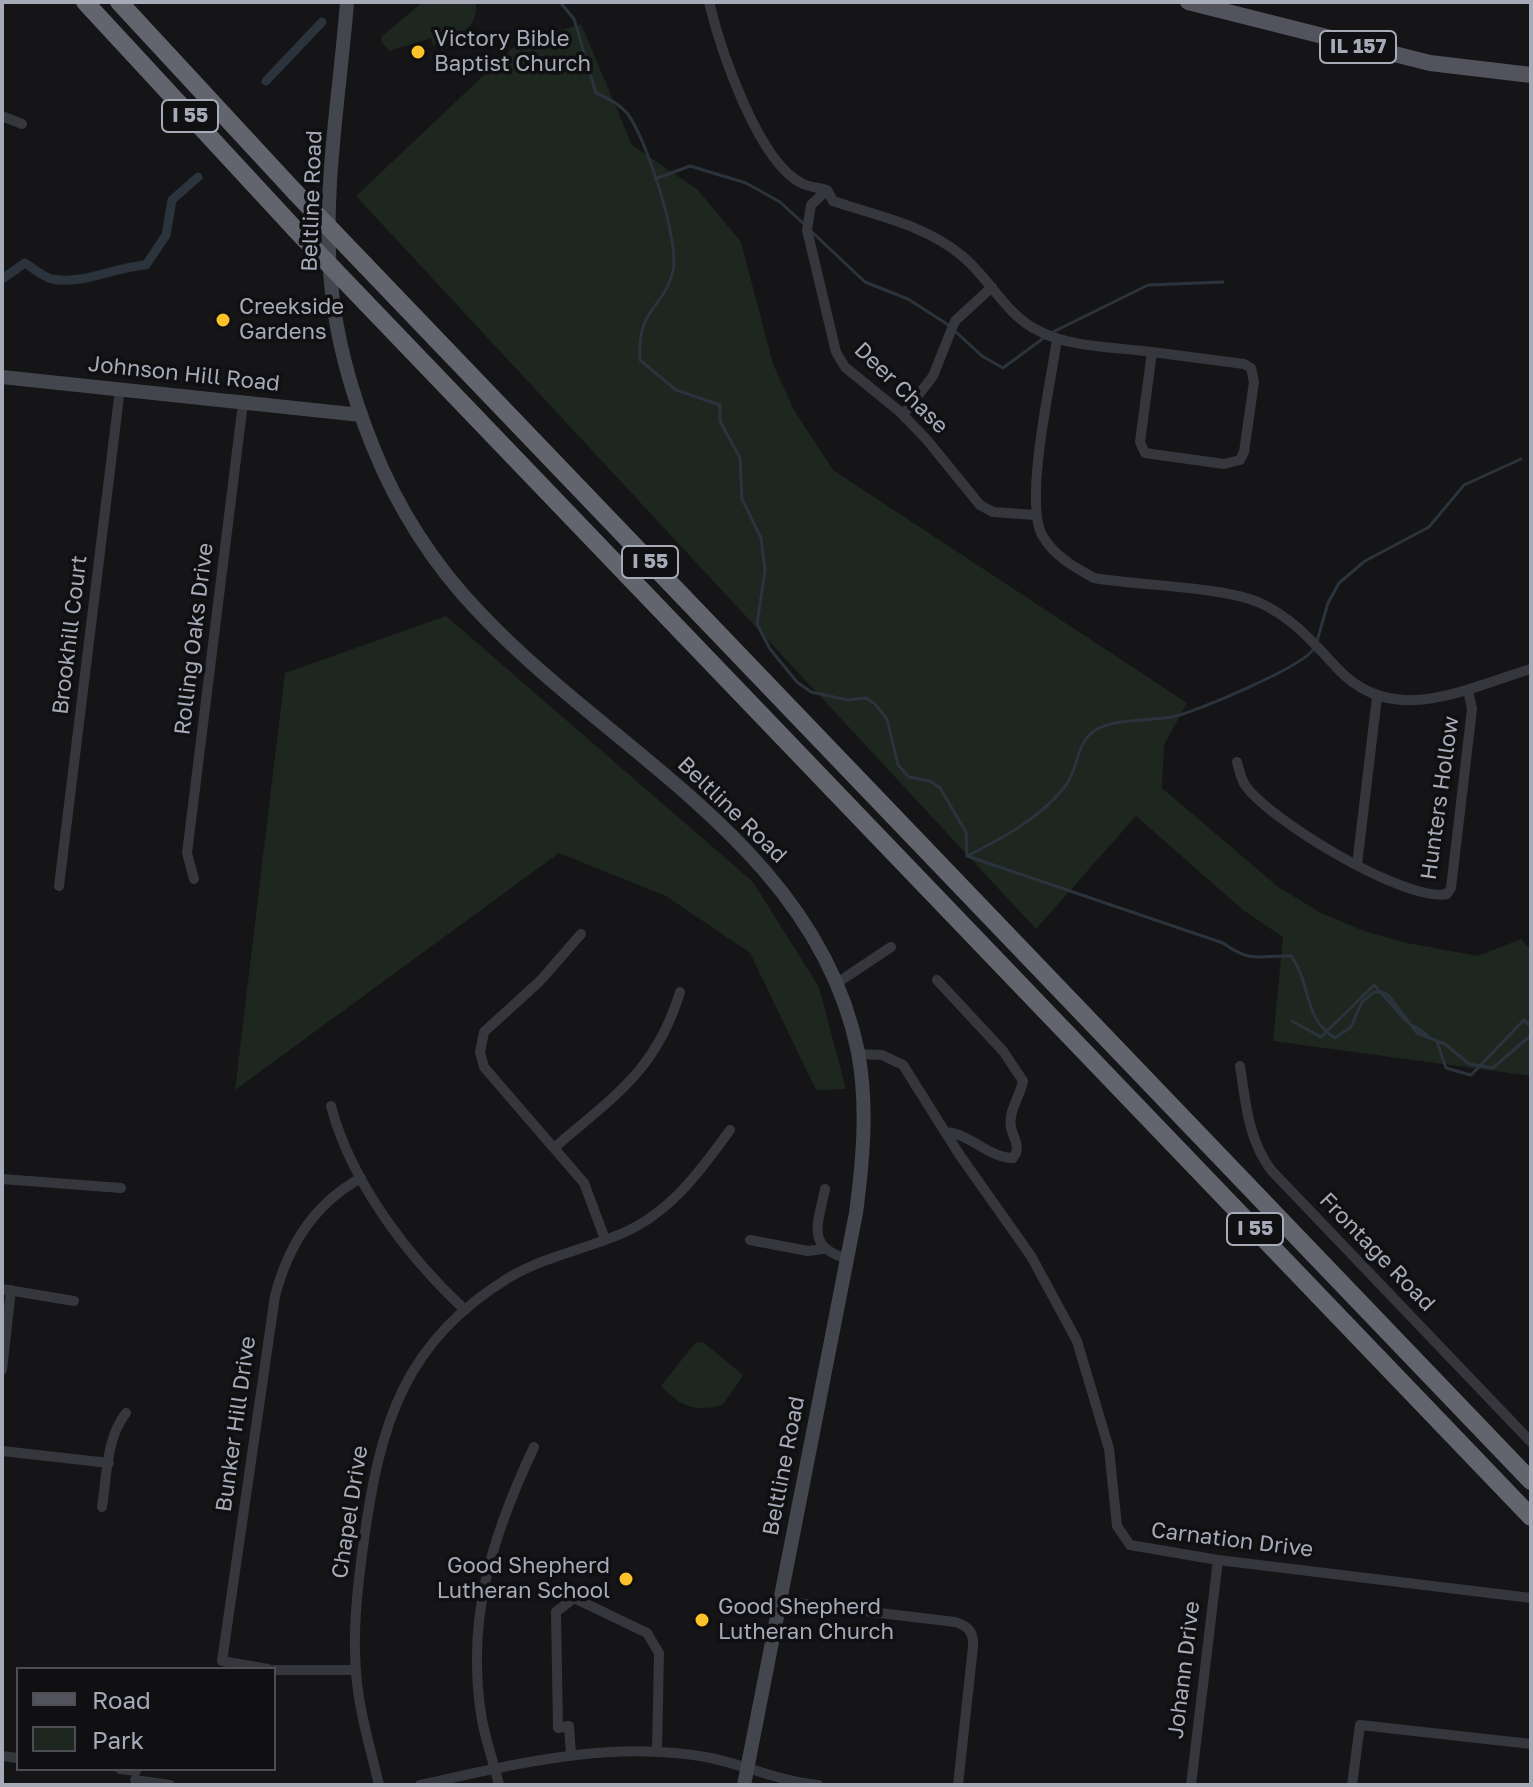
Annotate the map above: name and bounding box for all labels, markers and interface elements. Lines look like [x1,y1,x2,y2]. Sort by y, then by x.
place label: Victory Bible Baptist Church [434,26,591,78]
road number: IL 157 [1320,31,1396,63]
marker: Victory Bible Baptist Church [409,43,427,61]
road number: I 55 [162,100,218,132]
street label: Beltline Road [296,130,328,272]
place label: Creekside Gardens [239,294,344,346]
marker: Creekside Gardens [214,311,232,329]
street label: Deer Chase [849,337,953,439]
street label: Johnson Hill Road [87,351,281,397]
street label: Rolling Oaks Drive [169,541,219,737]
road number: I 55 [622,546,678,578]
street label: Brookhill Court [47,554,93,716]
street label: Hunters Hollow [1415,714,1465,882]
street label: Beltline Road [672,751,792,869]
street label: Frontage Road [1314,1187,1440,1317]
road number: I 55 [1227,1213,1283,1245]
street label: Bunker Hill Drive [211,1334,261,1514]
street label: Beltline Road [758,1394,810,1538]
street label: Chapel Drive [326,1444,374,1580]
street label: Carnation Drive [1149,1517,1315,1563]
place label: Good Shepherd Lutheran School [437,1553,610,1604]
marker: Good Shepherd Lutheran School [617,1570,635,1588]
place label: Good Shepherd Lutheran Church [718,1594,894,1646]
street label: Johann Drive [1162,1600,1206,1740]
marker: Good Shepherd Lutheran Church [693,1611,711,1629]
legend [16,1667,276,1771]
text: Road [92,1685,151,1714]
text: Park [92,1725,144,1754]

